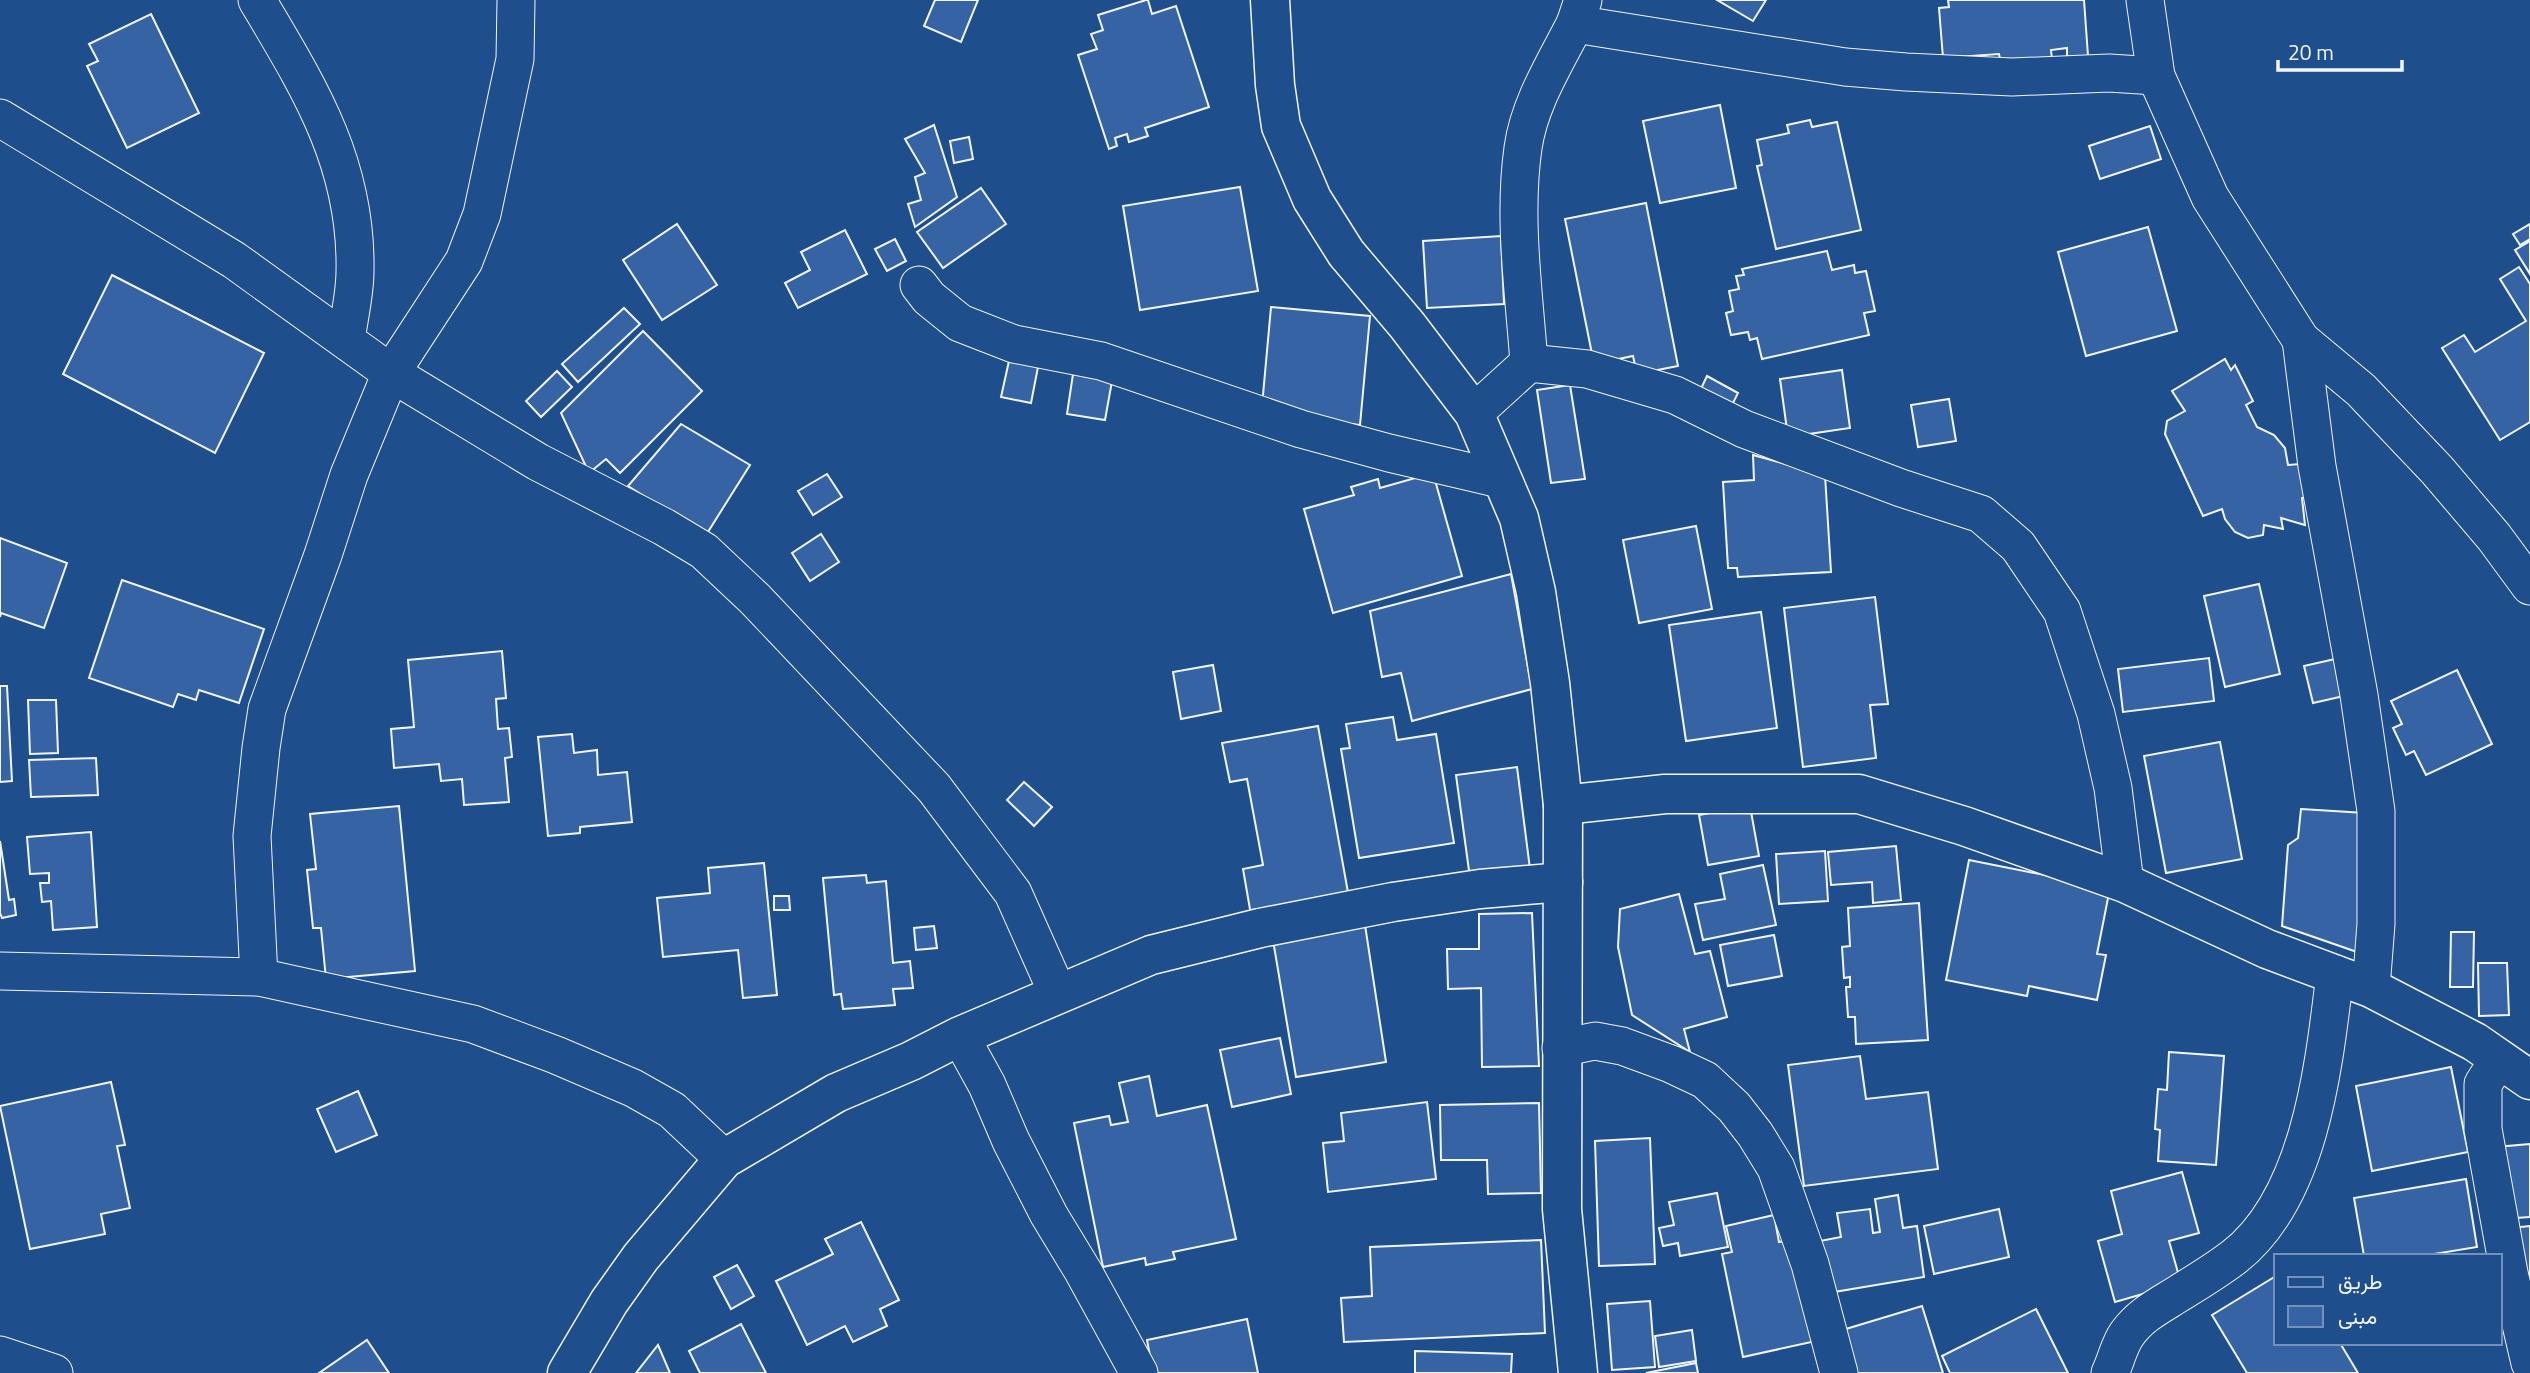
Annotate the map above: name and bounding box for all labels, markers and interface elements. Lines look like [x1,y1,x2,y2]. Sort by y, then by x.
scale bar [2278,28,2402,72]
text: 20 m [2288,36,2334,68]
legend [2274,1254,2502,1345]
text: طريق [2338,1265,2383,1297]
text: مبنى [2338,1300,2377,1332]

